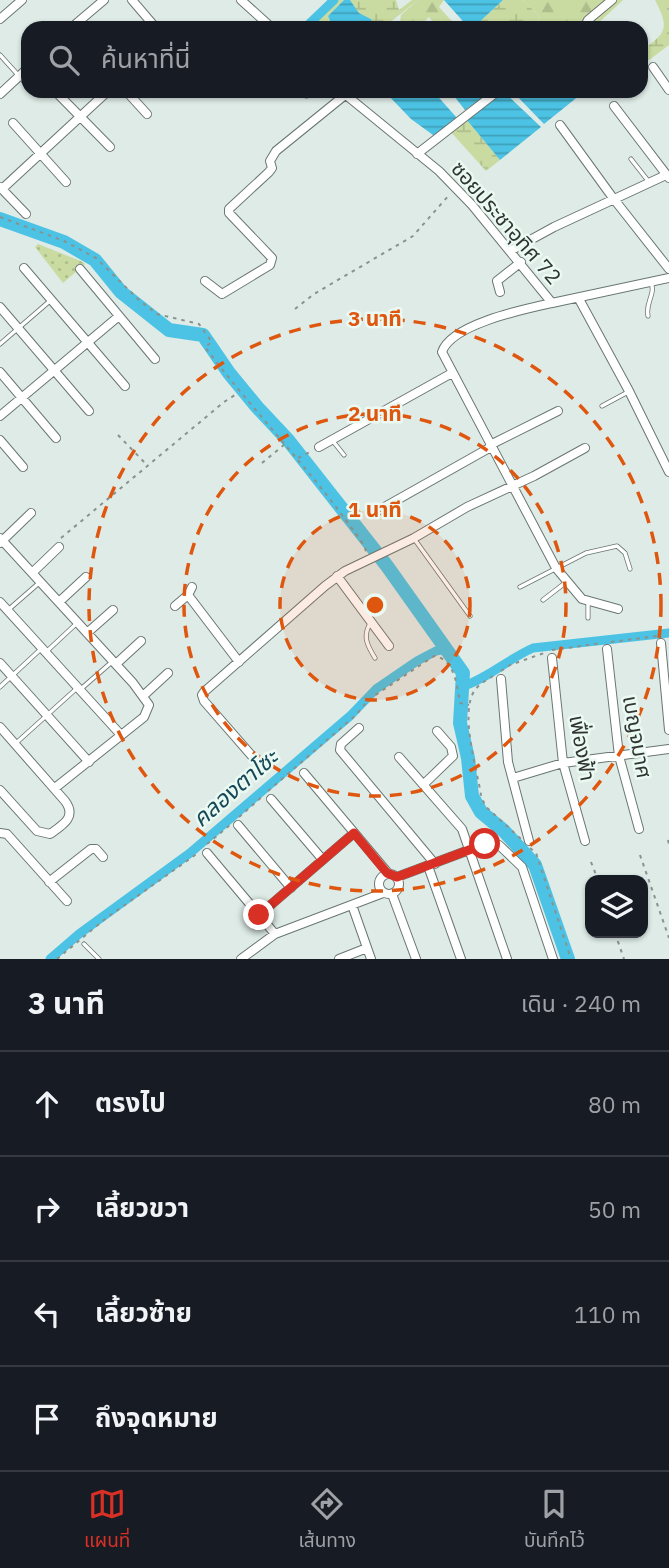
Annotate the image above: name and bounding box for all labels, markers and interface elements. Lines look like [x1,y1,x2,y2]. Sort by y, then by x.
search box [21,21,648,98]
icon: search [45,41,83,79]
text: ค้นหาที่นี่ [101,41,191,75]
street label: ซอยประชาอุทิศ 72 [445,155,568,290]
text: 3 นาที [348,304,402,332]
text: 2 นาที [348,399,402,427]
text: 1 นาที [348,495,402,523]
centre of rings [363,593,387,617]
street label: เบญจมาศ [617,693,659,780]
street label: เฟื่องฟ้า [563,713,603,783]
water label: คลองตาโซะ [185,740,285,833]
route start [469,828,500,859]
map controls [585,875,648,938]
button: layers [585,875,648,938]
route end [243,899,274,930]
text: 3 นาที [28,983,105,1022]
text: เดิน · 240 m [521,988,641,1018]
icon: ahead [28,1085,66,1123]
text: ตรงไป [95,1085,166,1119]
text: 80 m [588,1089,641,1119]
icon: right [28,1190,66,1228]
text: เลี้ยวขวา [95,1190,189,1224]
text: 50 m [588,1194,641,1224]
icon: left [28,1295,66,1333]
text: เลี้ยวซ้าย [95,1295,192,1329]
text: 110 m [574,1299,641,1329]
icon: arrive [28,1400,66,1438]
text: ถึงจุดหมาย [95,1400,218,1434]
tab: แผนที่ [84,1485,130,1556]
tab: เส้นทาง [298,1485,356,1556]
tab: บันทึกไว้ [524,1485,585,1556]

